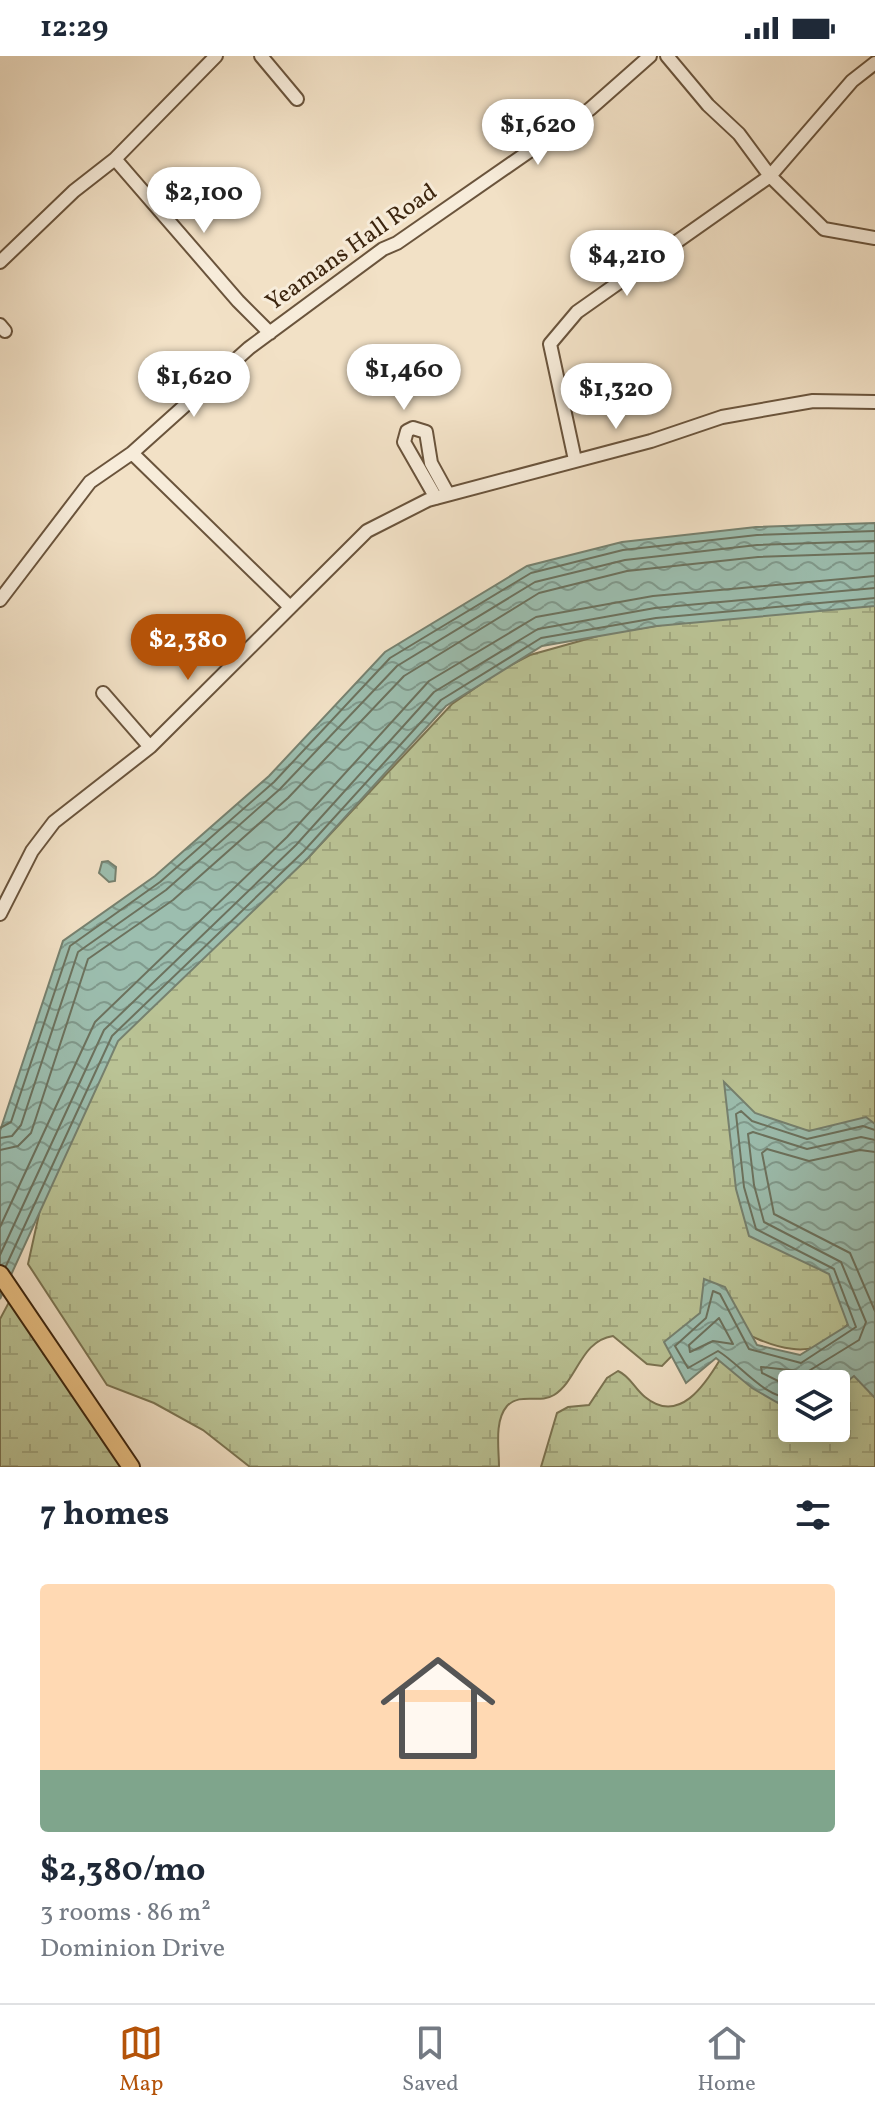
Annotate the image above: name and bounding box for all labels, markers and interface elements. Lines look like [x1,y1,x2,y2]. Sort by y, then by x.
text: 12:29 [40,7,108,49]
pin: $1,620 [473,99,603,167]
text: $1,620 [500,107,576,143]
pin: $2,100 [139,167,269,235]
text: $2,100 [165,175,243,211]
street label: Yeamans Hall Road [259,176,445,320]
pin: $4,210 [562,230,692,298]
text: $4,210 [588,238,666,274]
pin: $1,460 [339,344,469,412]
pin: $1,620 [129,351,259,419]
text: $1,460 [365,352,443,388]
text: $1,620 [156,359,232,395]
pin: $1,320 [551,363,681,431]
text: $1,320 [579,371,653,407]
pin: $2,380 [123,614,253,682]
text: $2,380 [149,622,227,658]
map controls [778,1370,850,1442]
button: layers [778,1370,850,1442]
text: 7 homes [40,1492,169,1539]
icon: filters [791,1493,835,1537]
icon: home [366,1636,510,1780]
text: $2,380/mo [40,1848,205,1895]
text: 3 rooms · 86 m² [40,1895,211,1931]
text: Dominion Drive [40,1931,225,1967]
tab: Map [119,2021,163,2100]
tab: Saved [402,2021,459,2100]
tab: Home [697,2021,756,2100]

